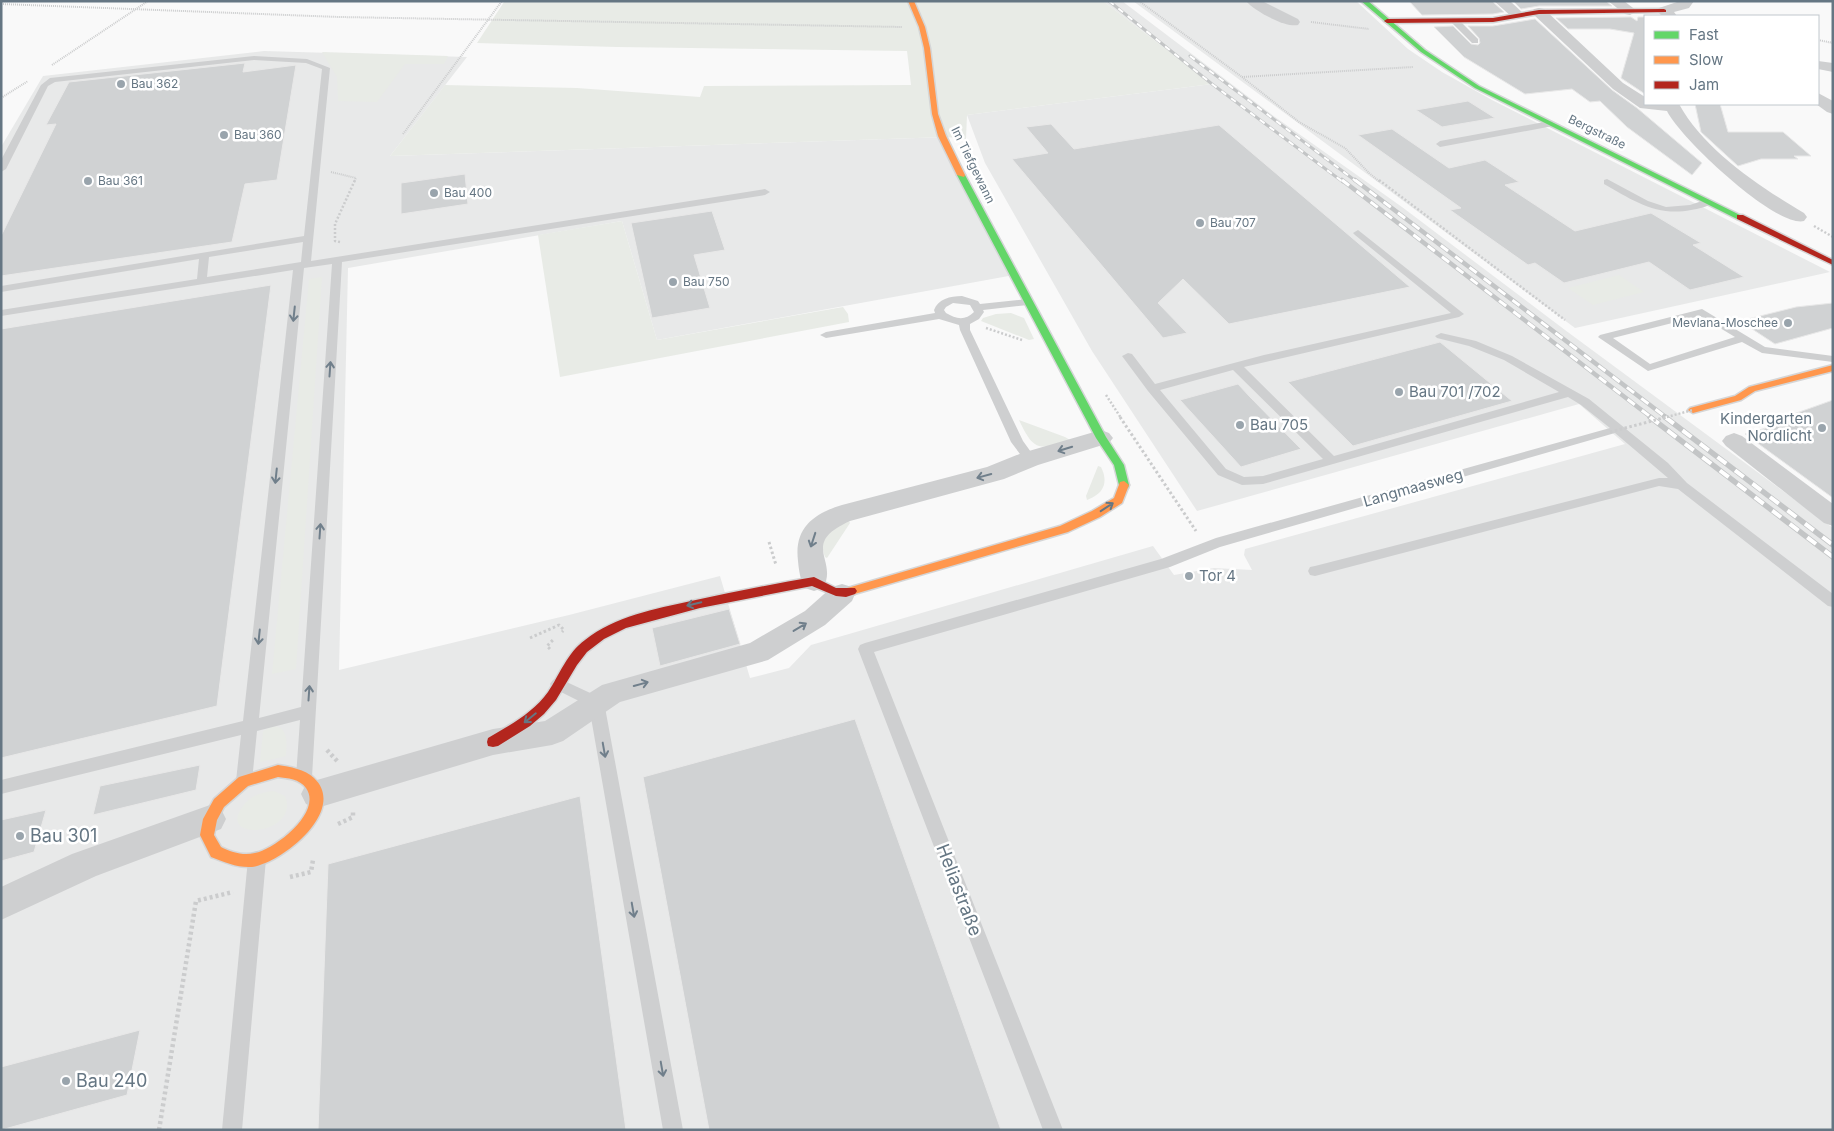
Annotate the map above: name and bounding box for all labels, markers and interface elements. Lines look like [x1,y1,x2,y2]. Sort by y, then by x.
legend [1644,15,1819,105]
text: Fast [1689,25,1719,44]
text: Slow [1689,50,1723,69]
text: Jam [1689,75,1719,94]
place label: Bau 362 [131,76,178,91]
marker: Bau 362 [115,78,127,90]
street label: Bergstraße [1566,111,1629,152]
street label: Im Tiefgewann [948,124,999,206]
place label: Bau 360 [234,127,281,142]
marker: Bau 360 [218,129,230,141]
place label: Bau 361 [98,173,143,188]
marker: Bau 361 [82,175,94,187]
place label: Bau 400 [444,185,492,200]
marker: Bau 400 [428,187,440,199]
place label: Bau 707 [1210,215,1256,230]
marker: Bau 707 [1194,217,1206,229]
place label: Bau 750 [683,274,730,289]
marker: Bau 750 [667,276,679,288]
one-way arrow [289,306,299,322]
place label: Mevlana-Moschee [1672,315,1778,330]
marker: Mevlana-Moschee [1782,317,1794,329]
one-way arrow [325,361,334,377]
place label: Bau 701 /702 [1409,382,1501,401]
marker: Bau 701 /702 [1393,386,1405,398]
place label: Kindergarten Nordlicht [1720,409,1812,445]
place label: Bau 705 [1250,415,1308,434]
marker: Bau 705 [1234,419,1246,431]
marker: Kindergarten Nordlicht [1816,422,1828,434]
one-way arrow [1058,444,1074,454]
street label: Langmaasweg [1361,464,1465,511]
one-way arrow [272,467,281,483]
one-way arrow [976,472,992,481]
one-way arrow [1100,502,1114,512]
one-way arrow [315,523,324,539]
one-way arrow [807,532,817,548]
place label: Tor 4 [1199,566,1236,585]
marker: Tor 4 [1183,570,1195,582]
one-way arrow [687,600,703,609]
one-way arrow [792,622,806,632]
one-way arrow [254,629,264,645]
one-way arrow [632,678,648,688]
one-way arrow [305,685,314,701]
one-way arrow [523,712,536,723]
one-way arrow [600,741,610,757]
place label: Bau 301 [30,825,97,846]
marker: Bau 301 [14,830,26,842]
street label: Heliastraße [932,841,987,939]
one-way arrow [629,901,639,917]
one-way arrow [658,1061,668,1077]
place label: Bau 240 [76,1070,147,1091]
marker: Bau 240 [60,1075,72,1087]

